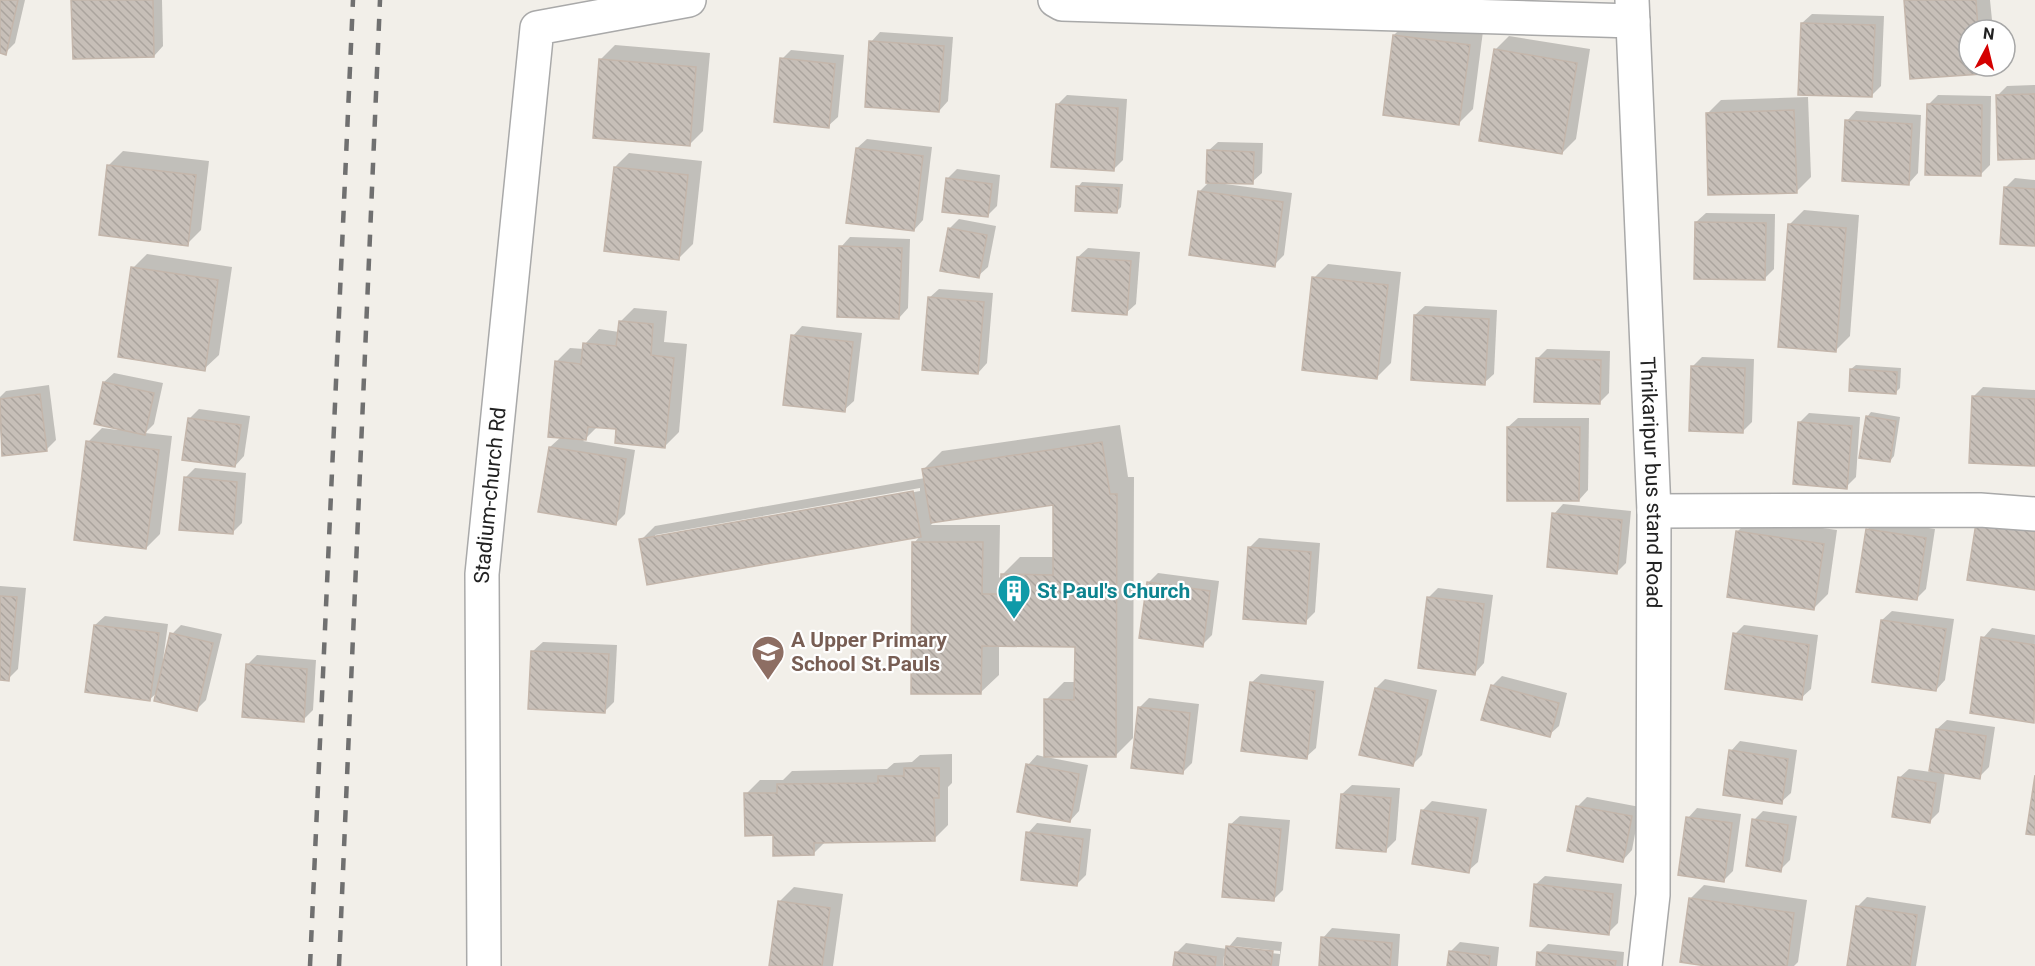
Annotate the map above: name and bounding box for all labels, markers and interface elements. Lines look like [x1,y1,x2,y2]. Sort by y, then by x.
north arrow [1957,18,2017,78]
text: N [1982,23,1996,44]
street label: Thrikaripur bus stand Road [1635,356,1666,608]
street label: Stadium-church Rd [470,406,511,584]
building icon: St Paul's Church [996,573,1032,620]
place label: St Paul's Church [1037,579,1190,603]
place label: A Upper Primary School St.Pauls [791,628,947,676]
school or university icon: A Upper Primary School St.Pauls [750,634,786,681]

